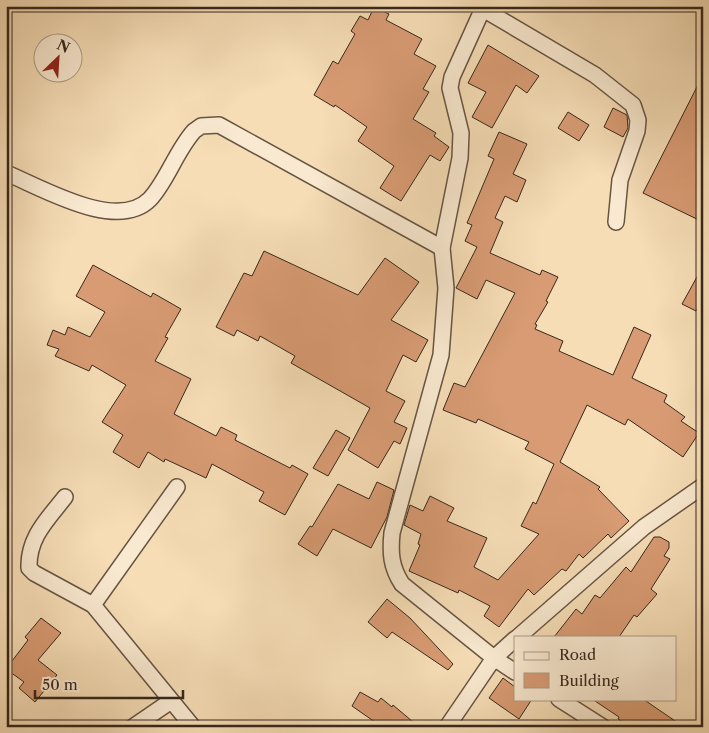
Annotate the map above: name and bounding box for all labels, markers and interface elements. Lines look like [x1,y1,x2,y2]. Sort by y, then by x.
north arrow [32,32,82,82]
text: N [54,35,73,57]
legend [514,636,676,700]
text: Road [559,645,596,664]
scale bar [35,668,182,700]
text: Building [559,671,619,690]
text: 50 m [42,675,78,694]

